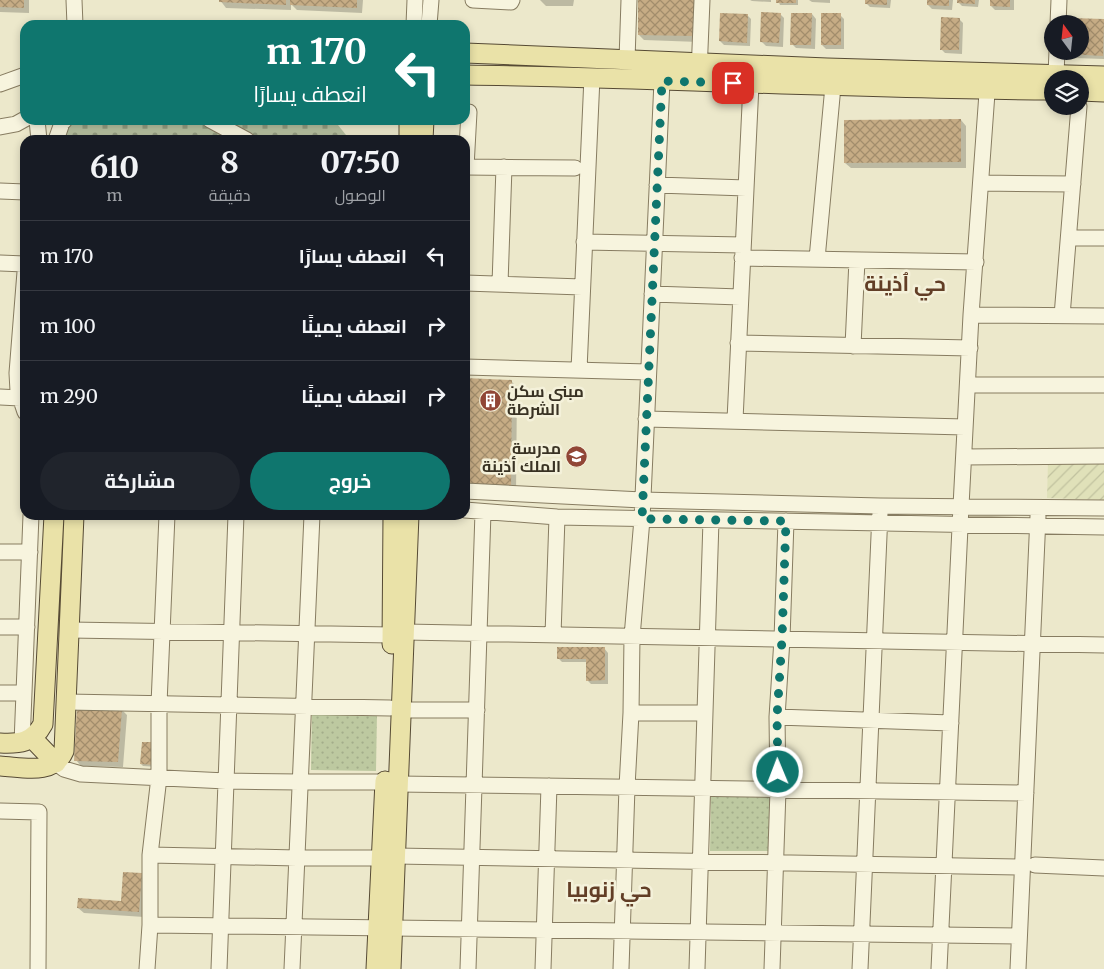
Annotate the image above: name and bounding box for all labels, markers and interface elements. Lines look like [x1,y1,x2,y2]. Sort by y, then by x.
north arrow [1044,15,1089,60]
map controls [1044,15,1089,115]
text: 170 m [266,30,367,74]
icon: left [385,40,450,105]
pin [712,62,754,104]
icon: arrive [719,69,747,97]
button: layers [1044,70,1089,115]
text: انعطف يسارًا [253,80,367,108]
text: 8 [220,143,239,181]
text: 07:50 [320,143,400,181]
text: 610 [90,148,139,186]
text: m [106,185,122,205]
text: دقيقة [209,185,250,205]
text: الوصول [335,185,386,205]
icon: left [422,242,450,270]
text: 170 m [40,244,93,268]
text: انعطف يسارًا [299,244,407,268]
district label: حي اُذينة [864,270,946,301]
icon: right [422,312,450,340]
text: 100 m [40,314,96,338]
text: انعطف يمينًا [301,314,407,338]
place label: مبنى سكن الشرطة [507,381,584,419]
icon: right [422,382,450,410]
text: 290 m [40,384,98,408]
text: انعطف يمينًا [301,384,407,408]
building icon: مبنى سكن الشرطة [479,388,503,412]
place label: مدرسة الملك أذينة [482,438,561,476]
school or university icon: مدرسة الملك أذينة [565,445,589,469]
button: مشاركة [40,452,240,510]
button: خروج [250,452,450,510]
position arrow [751,745,803,797]
district label: حي زنوبيا [566,876,652,907]

